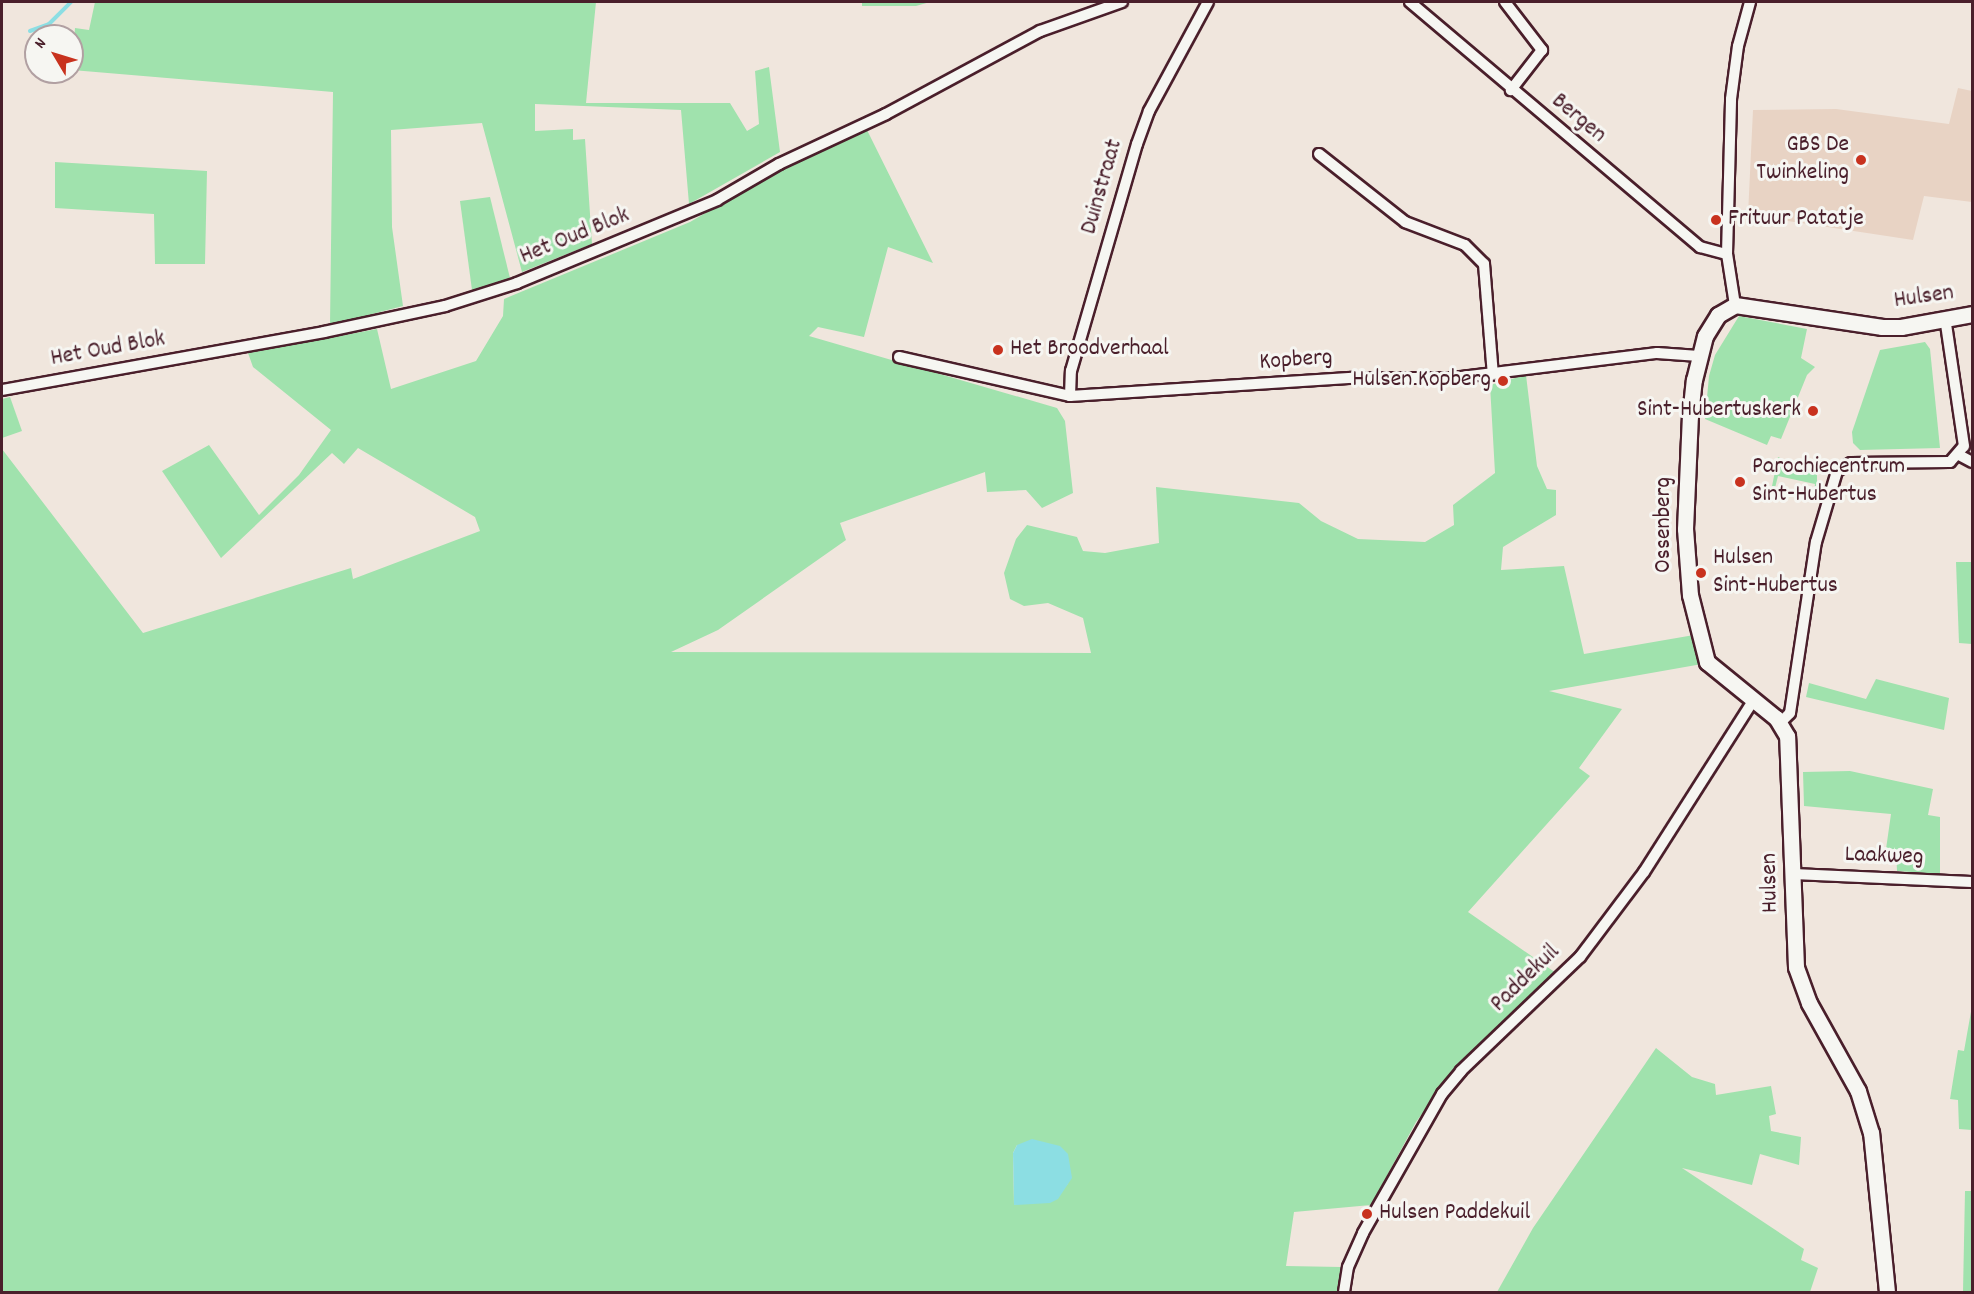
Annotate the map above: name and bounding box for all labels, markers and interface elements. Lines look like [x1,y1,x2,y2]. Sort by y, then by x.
north arrow [24,24,84,84]
text: N [30,34,52,54]
street label: Bergen [1545,88,1611,150]
place label: GBS De Twinkeling [1756,132,1849,188]
street label: Duinstraat [1076,136,1130,238]
marker: GBS De Twinkeling [1854,153,1868,167]
street label: Het Oud Blok [516,202,634,272]
place label: Frituur Patatje [1728,206,1864,234]
marker: Frituur Patatje [1709,213,1723,227]
street label: Hulsen [1892,280,1956,316]
street label: Het Oud Blok [49,326,167,374]
place label: Het Broodverhaal [1010,336,1169,364]
marker: Het Broodverhaal [991,343,1005,357]
street label: Kopberg [1258,344,1334,378]
place label: Hulsen Kopberg [1352,367,1491,395]
marker: Hulsen Kopberg [1496,374,1510,388]
place label: Sint-Hubertuskerk [1637,397,1801,425]
marker: Sint-Hubertuskerk [1806,404,1820,418]
place label: Parochiecentrum Sint-Hubertus [1752,454,1905,510]
marker: Parochiecentrum Sint-Hubertus [1733,475,1747,489]
street label: Ossenberg [1651,477,1679,573]
place label: Hulsen Sint-Hubertus [1713,545,1838,601]
marker: Hulsen Sint-Hubertus [1694,566,1708,580]
street label: Laakweg [1844,841,1924,873]
street label: Hulsen [1756,853,1786,913]
street label: Paddekuil [1485,939,1567,1019]
place label: Hulsen Paddekuil [1379,1200,1530,1228]
marker: Hulsen Paddekuil [1360,1207,1374,1221]

